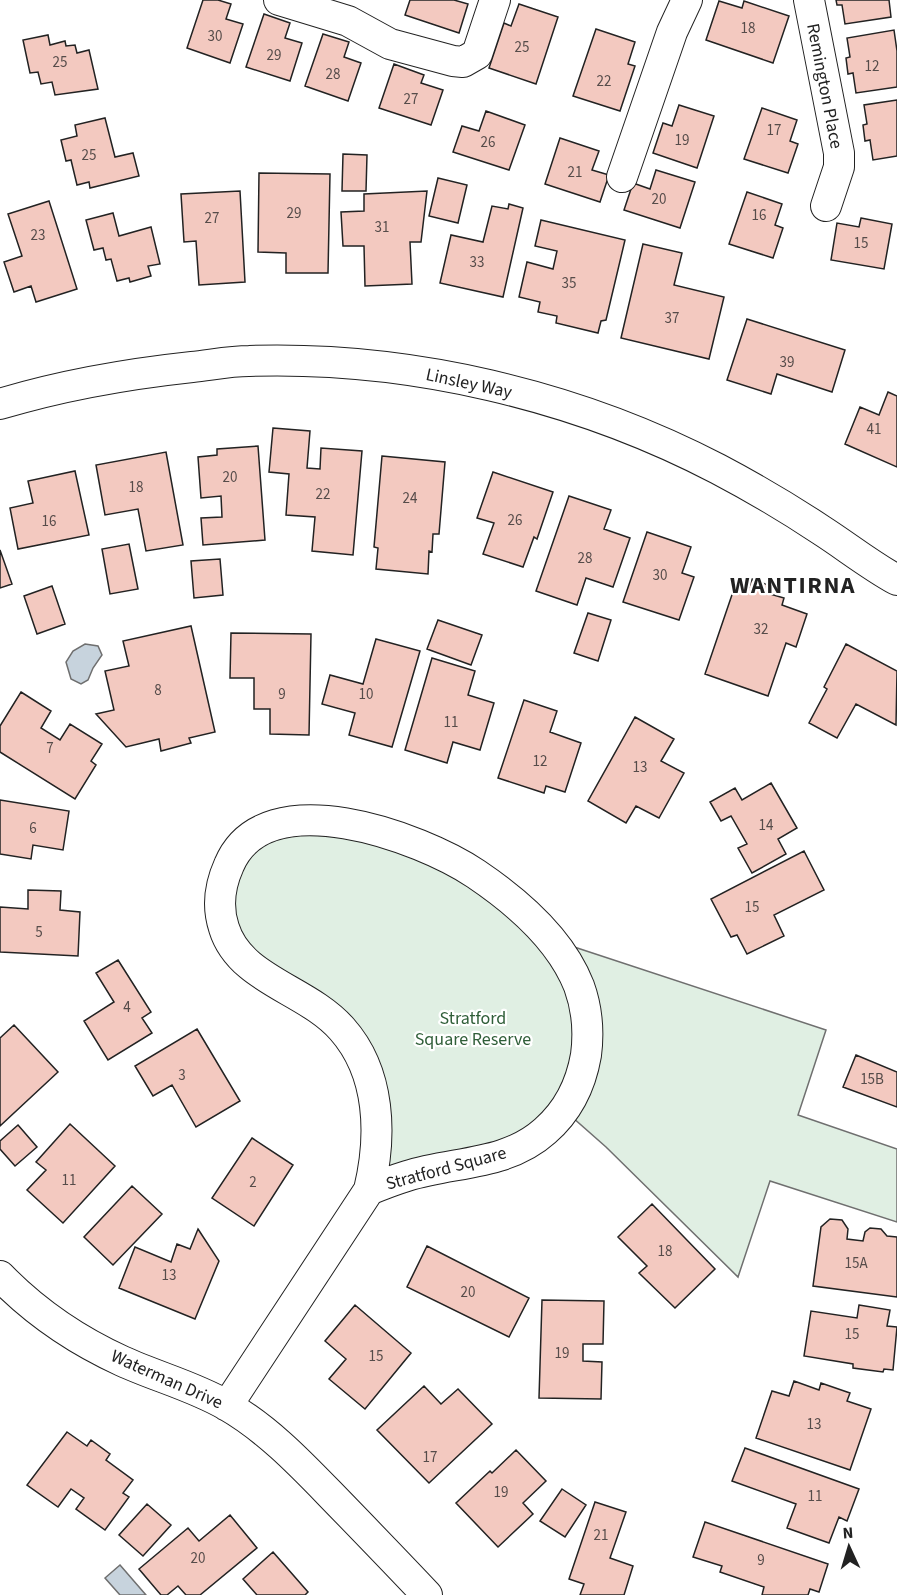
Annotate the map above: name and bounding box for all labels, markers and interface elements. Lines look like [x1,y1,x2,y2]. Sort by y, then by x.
house number: 18 [741,18,755,39]
street label: Remington Place [800,21,849,151]
house number: 30 [208,26,222,47]
house number: 25 [515,37,529,58]
house number: 29 [267,45,281,66]
house number: 25 [53,52,67,73]
house number: 12 [865,56,879,77]
house number: 28 [326,64,340,85]
house number: 22 [597,71,611,92]
house number: 27 [404,89,418,110]
house number: 17 [767,120,781,141]
house number: 19 [675,130,689,151]
house number: 26 [481,132,495,153]
house number: 25 [82,145,96,166]
house number: 21 [568,162,582,183]
house number: 20 [652,189,666,210]
house number: 29 [287,203,301,224]
house number: 16 [752,205,766,226]
house number: 27 [205,208,219,229]
house number: 31 [375,217,389,238]
house number: 23 [31,225,45,246]
house number: 15 [854,233,868,254]
house number: 33 [470,252,484,273]
house number: 35 [562,273,576,294]
house number: 37 [665,308,679,329]
house number: 39 [780,352,794,373]
street label: Linsley Way [423,362,515,405]
house number: 41 [867,419,881,440]
house number: 20 [223,467,237,488]
house number: 18 [129,477,143,498]
house number: 22 [316,484,330,505]
house number: 24 [403,488,418,509]
house number: 26 [508,510,522,531]
house number: 16 [42,511,56,532]
house number: 28 [578,548,592,569]
house number: 30 [653,565,667,586]
district label: WANTIRNA [730,568,856,603]
house number: 32 [754,619,768,640]
house number: 8 [154,680,162,701]
house number: 9 [278,684,286,705]
house number: 10 [359,684,373,705]
house number: 11 [444,712,458,733]
house number: 7 [46,738,54,759]
house number: 12 [533,751,547,772]
house number: 13 [633,757,647,778]
house number: 14 [759,815,774,836]
house number: 6 [29,818,37,839]
house number: 15 [745,897,759,918]
house number: 5 [35,922,43,943]
house number: 4 [123,997,131,1018]
park label: Stratford Square Reserve [415,1006,531,1052]
house number: 3 [178,1065,186,1086]
house number: 15B [860,1069,884,1090]
street label: Stratford Square [383,1140,509,1197]
house number: 11 [62,1170,76,1191]
house number: 2 [249,1172,257,1193]
house number: 18 [658,1241,672,1262]
house number: 15A [844,1253,868,1274]
house number: 13 [162,1265,176,1286]
house number: 20 [461,1282,475,1303]
house number: 15 [845,1324,859,1345]
house number: 19 [555,1343,569,1364]
street label: Waterman Drive [107,1344,227,1415]
house number: 15 [369,1346,383,1367]
house number: 13 [807,1414,821,1435]
house number: 17 [423,1447,437,1468]
house number: 19 [494,1482,508,1503]
house number: 11 [808,1486,822,1507]
north arrow [819,1517,879,1577]
text: N [842,1522,854,1544]
house number: 21 [594,1525,608,1546]
house number: 20 [191,1548,205,1569]
house number: 9 [757,1550,765,1571]

